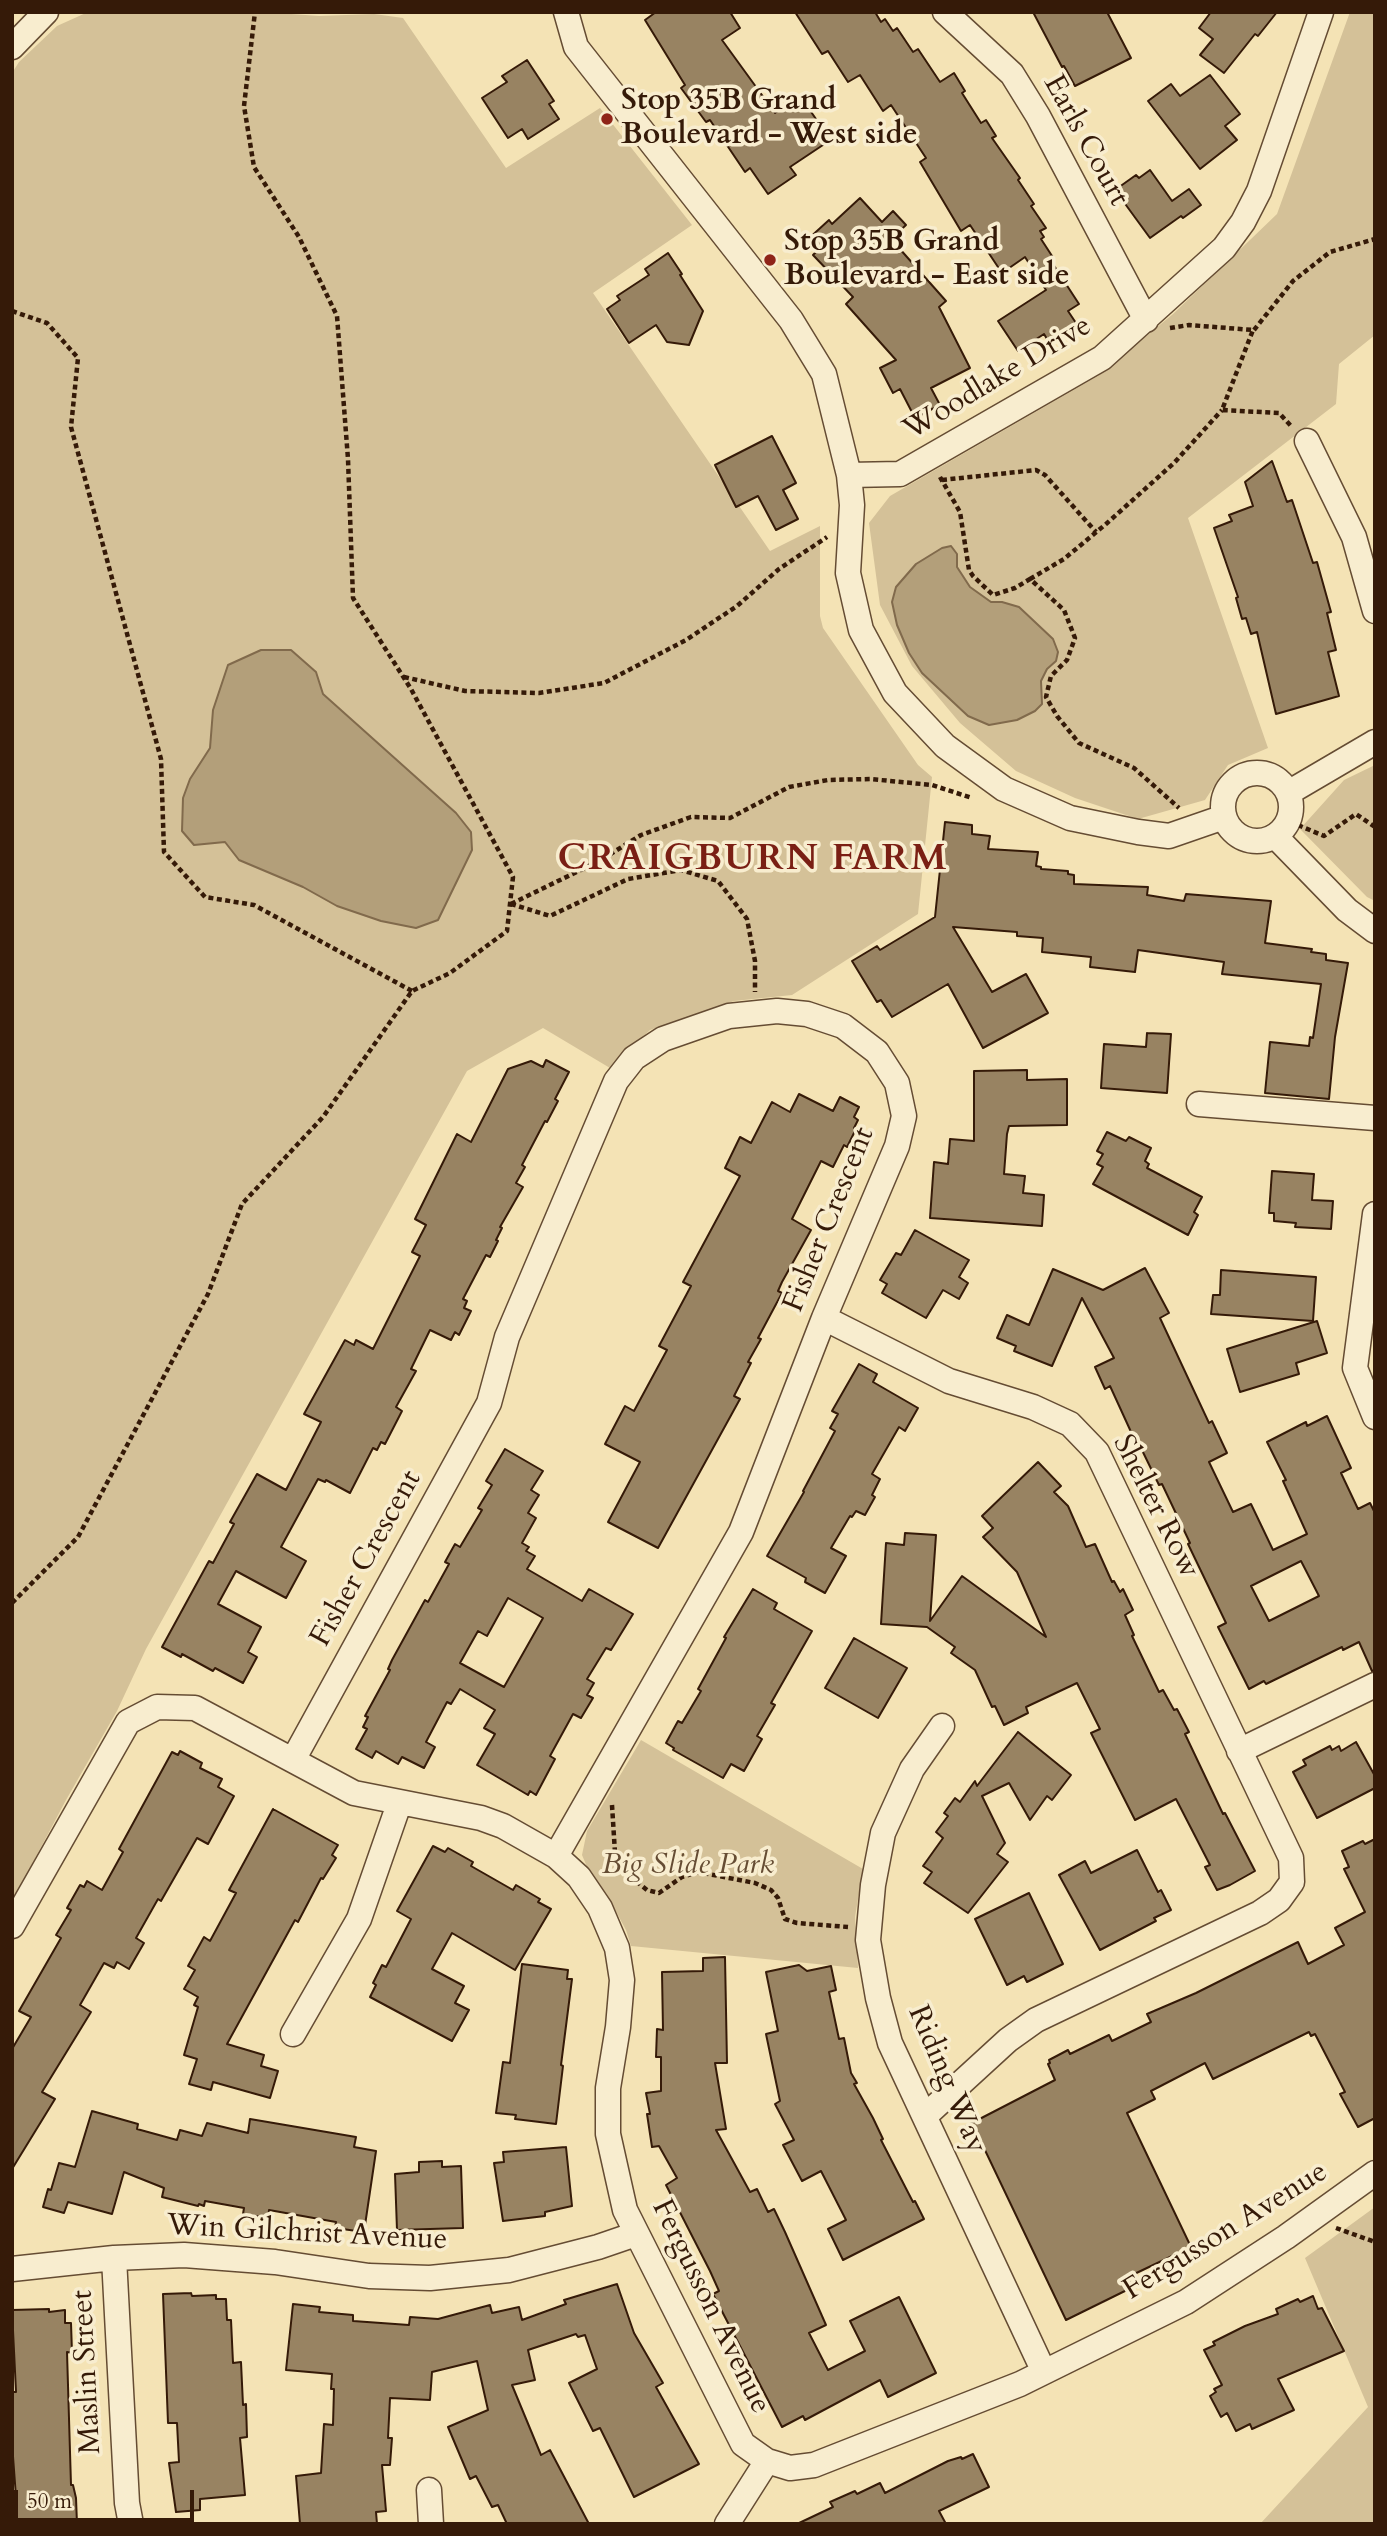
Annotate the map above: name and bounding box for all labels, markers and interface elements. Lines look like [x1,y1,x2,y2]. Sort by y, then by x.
street label: Earls Court [1034,69,1136,213]
place label: Stop 35B Grand Boulevard - West side [621,84,917,154]
marker: Stop 35B Grand Boulevard - West side [599,111,615,127]
place label: Stop 35B Grand Boulevard - East side [784,225,1070,296]
marker: Stop 35B Grand Boulevard - East side [762,252,778,268]
street label: Woodlake Drive [898,309,1098,449]
district label: CRAIGBURN FARM [559,838,947,882]
street label: Fisher Crescent [777,1122,883,1318]
street label: Shelter Row [1104,1429,1206,1585]
street label: Fisher Crescent [304,1465,430,1653]
park label: Big Slide Park [602,1848,774,1884]
street label: Riding Way [899,2000,993,2160]
street label: Fergusson Avenue [1117,2155,1335,2309]
street label: Fergusson Avenue [643,2194,777,2420]
street label: Win Gilchrist Avenue [166,2209,448,2259]
street label: Maslin Street [66,2289,110,2455]
scale bar [18,2476,198,2520]
text: 50 m [27,2487,72,2516]

